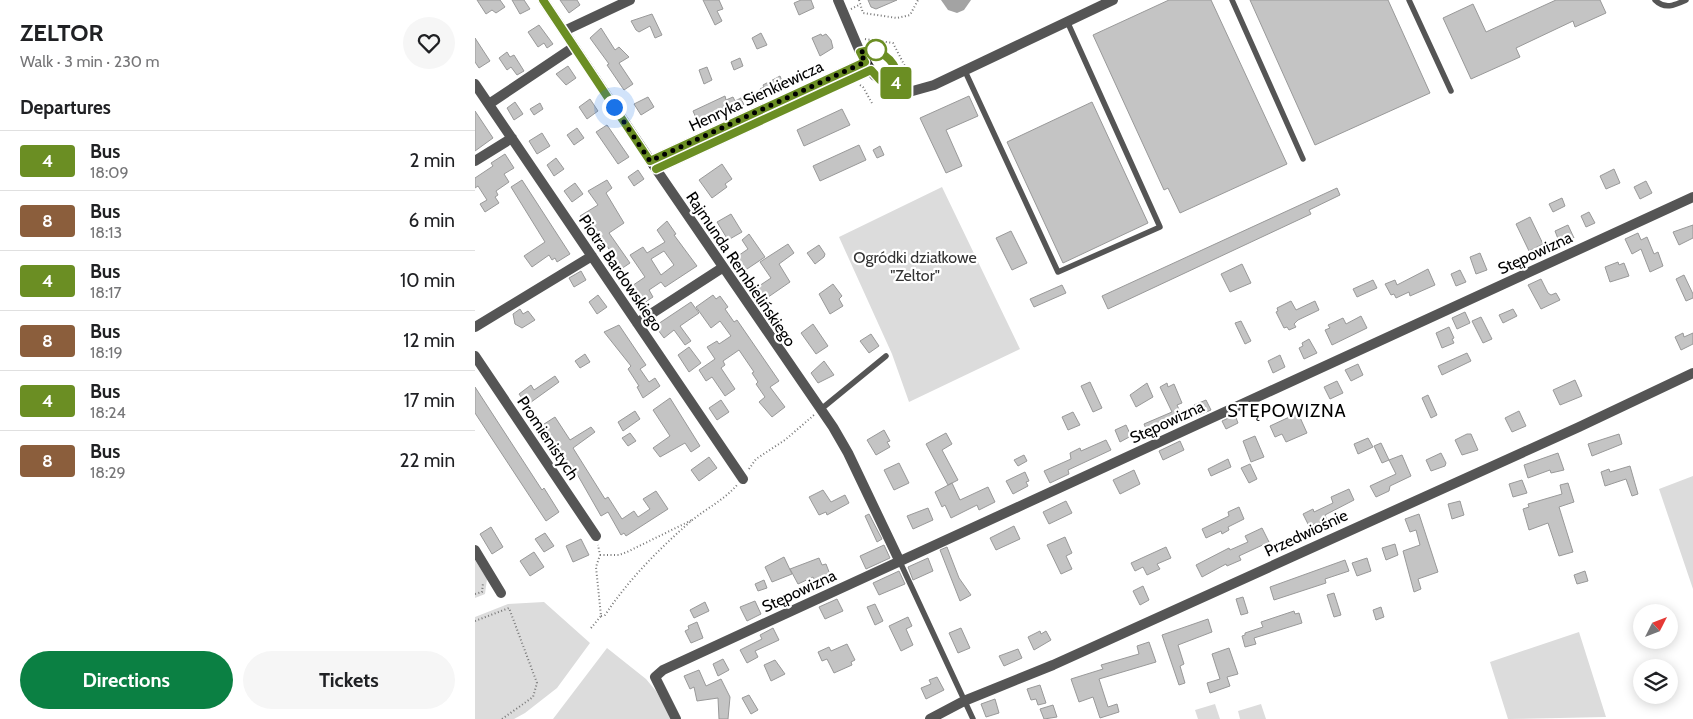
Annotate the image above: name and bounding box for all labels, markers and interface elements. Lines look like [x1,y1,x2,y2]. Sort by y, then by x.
button: heart [403,17,455,69]
text: ZELTOR [20,18,104,47]
unlabelled marker [865,39,887,61]
text: Walk · 3 min · 230 m [20,52,160,71]
street label: Henryka Sienkiewicza [686,56,826,135]
line badge: 4 [880,67,912,99]
text: 4 [890,72,902,94]
your location [602,95,627,120]
text: Departures [20,96,111,119]
text: Bus [90,140,120,163]
text: 2 min [409,149,455,172]
text: 4 [42,150,53,172]
text: 18:09 [90,163,129,182]
street label: Rajmunda Rembielińskiego [682,188,800,350]
text: Bus [90,200,120,223]
text: 6 min [409,209,455,232]
text: 8 [42,210,53,232]
street label: Piotra Bardowskiego [575,211,667,335]
text: 18:13 [90,223,122,242]
street label: Stępowizna [1495,227,1575,278]
park label: Ogródki działkowe "Zeltor" [853,248,977,285]
text: Bus [90,260,120,283]
text: 10 min [400,269,455,292]
text: 4 [42,270,53,292]
text: 18:17 [90,283,122,302]
text: Bus [90,320,120,343]
text: 12 min [403,329,455,352]
text: 8 [42,330,53,352]
text: 18:19 [90,343,123,362]
text: Bus [90,380,120,403]
text: 17 min [404,389,455,412]
text: 4 [42,390,53,412]
street label: Promienistych [513,393,583,483]
street label: Stępowizna [1127,396,1207,447]
district label: STĘPOWIZNA [1227,400,1347,422]
text: 18:24 [90,403,126,422]
text: Bus [90,440,120,463]
text: 22 min [400,449,455,472]
text: 8 [42,450,53,472]
text: 18:29 [90,463,126,482]
street label: Przedwiośnie [1261,505,1351,561]
street label: Stępowizna [759,565,839,616]
north arrow [1633,604,1677,649]
map controls [1633,604,1678,704]
button: Directions [20,651,233,709]
button: Tickets [243,651,455,709]
button: layers [1633,659,1678,704]

